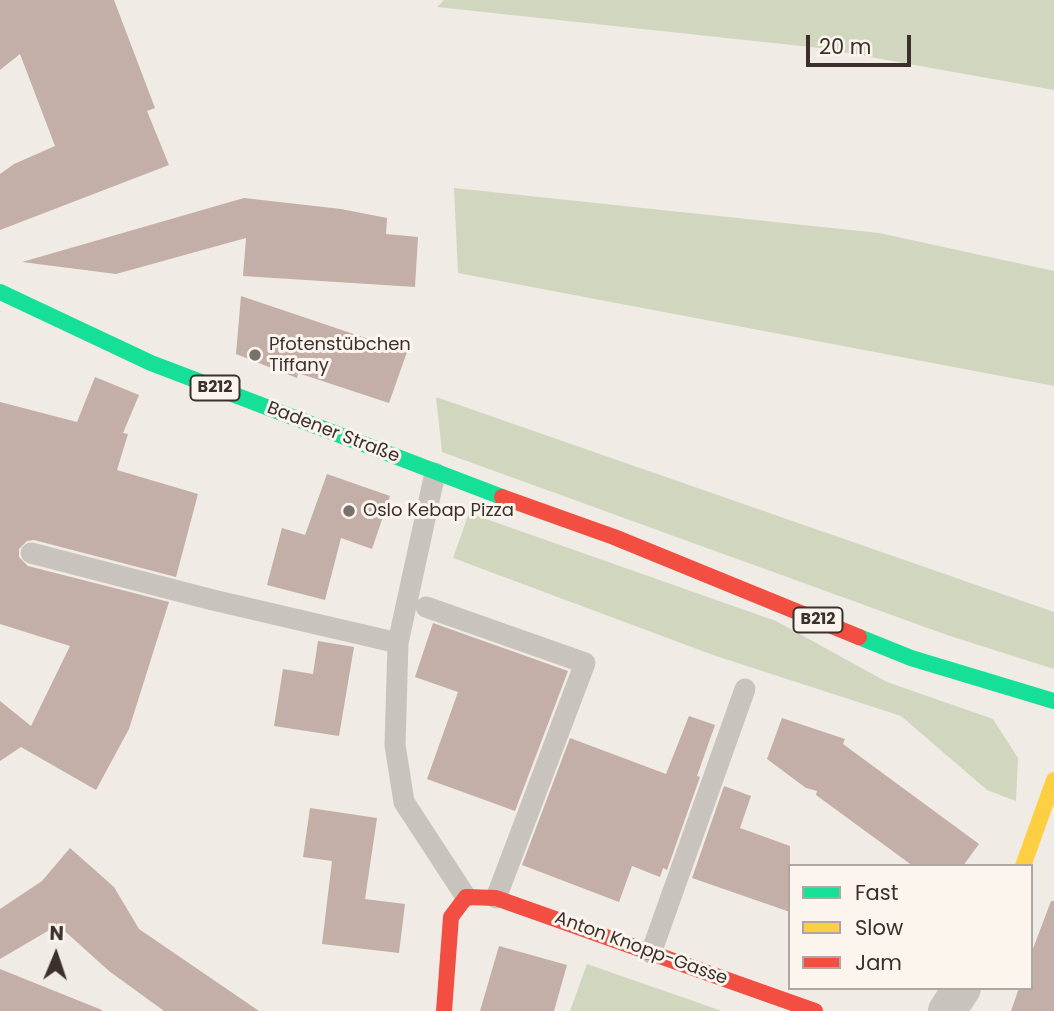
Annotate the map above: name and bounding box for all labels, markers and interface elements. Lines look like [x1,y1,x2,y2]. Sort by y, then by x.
scale bar [809,21,914,65]
text: 20 m [819,32,872,61]
place label: Pfotenstübchen Tiffany [269,334,411,376]
marker: Pfotenstübchen Tiffany [247,347,263,363]
road number: B212 [190,376,240,400]
street label: Badener Straße [264,398,402,468]
place label: Oslo Kebap Pizza [363,500,514,522]
marker: Oslo Kebap Pizza [341,503,357,519]
road number: B212 [794,608,842,632]
legend [788,864,1033,990]
text: Fast [855,878,898,907]
street label: Anton Knopp-Gasse [552,908,730,990]
text: Slow [855,913,903,942]
north arrow [21,920,91,990]
text: N [49,920,64,947]
text: Jam [855,948,902,977]

